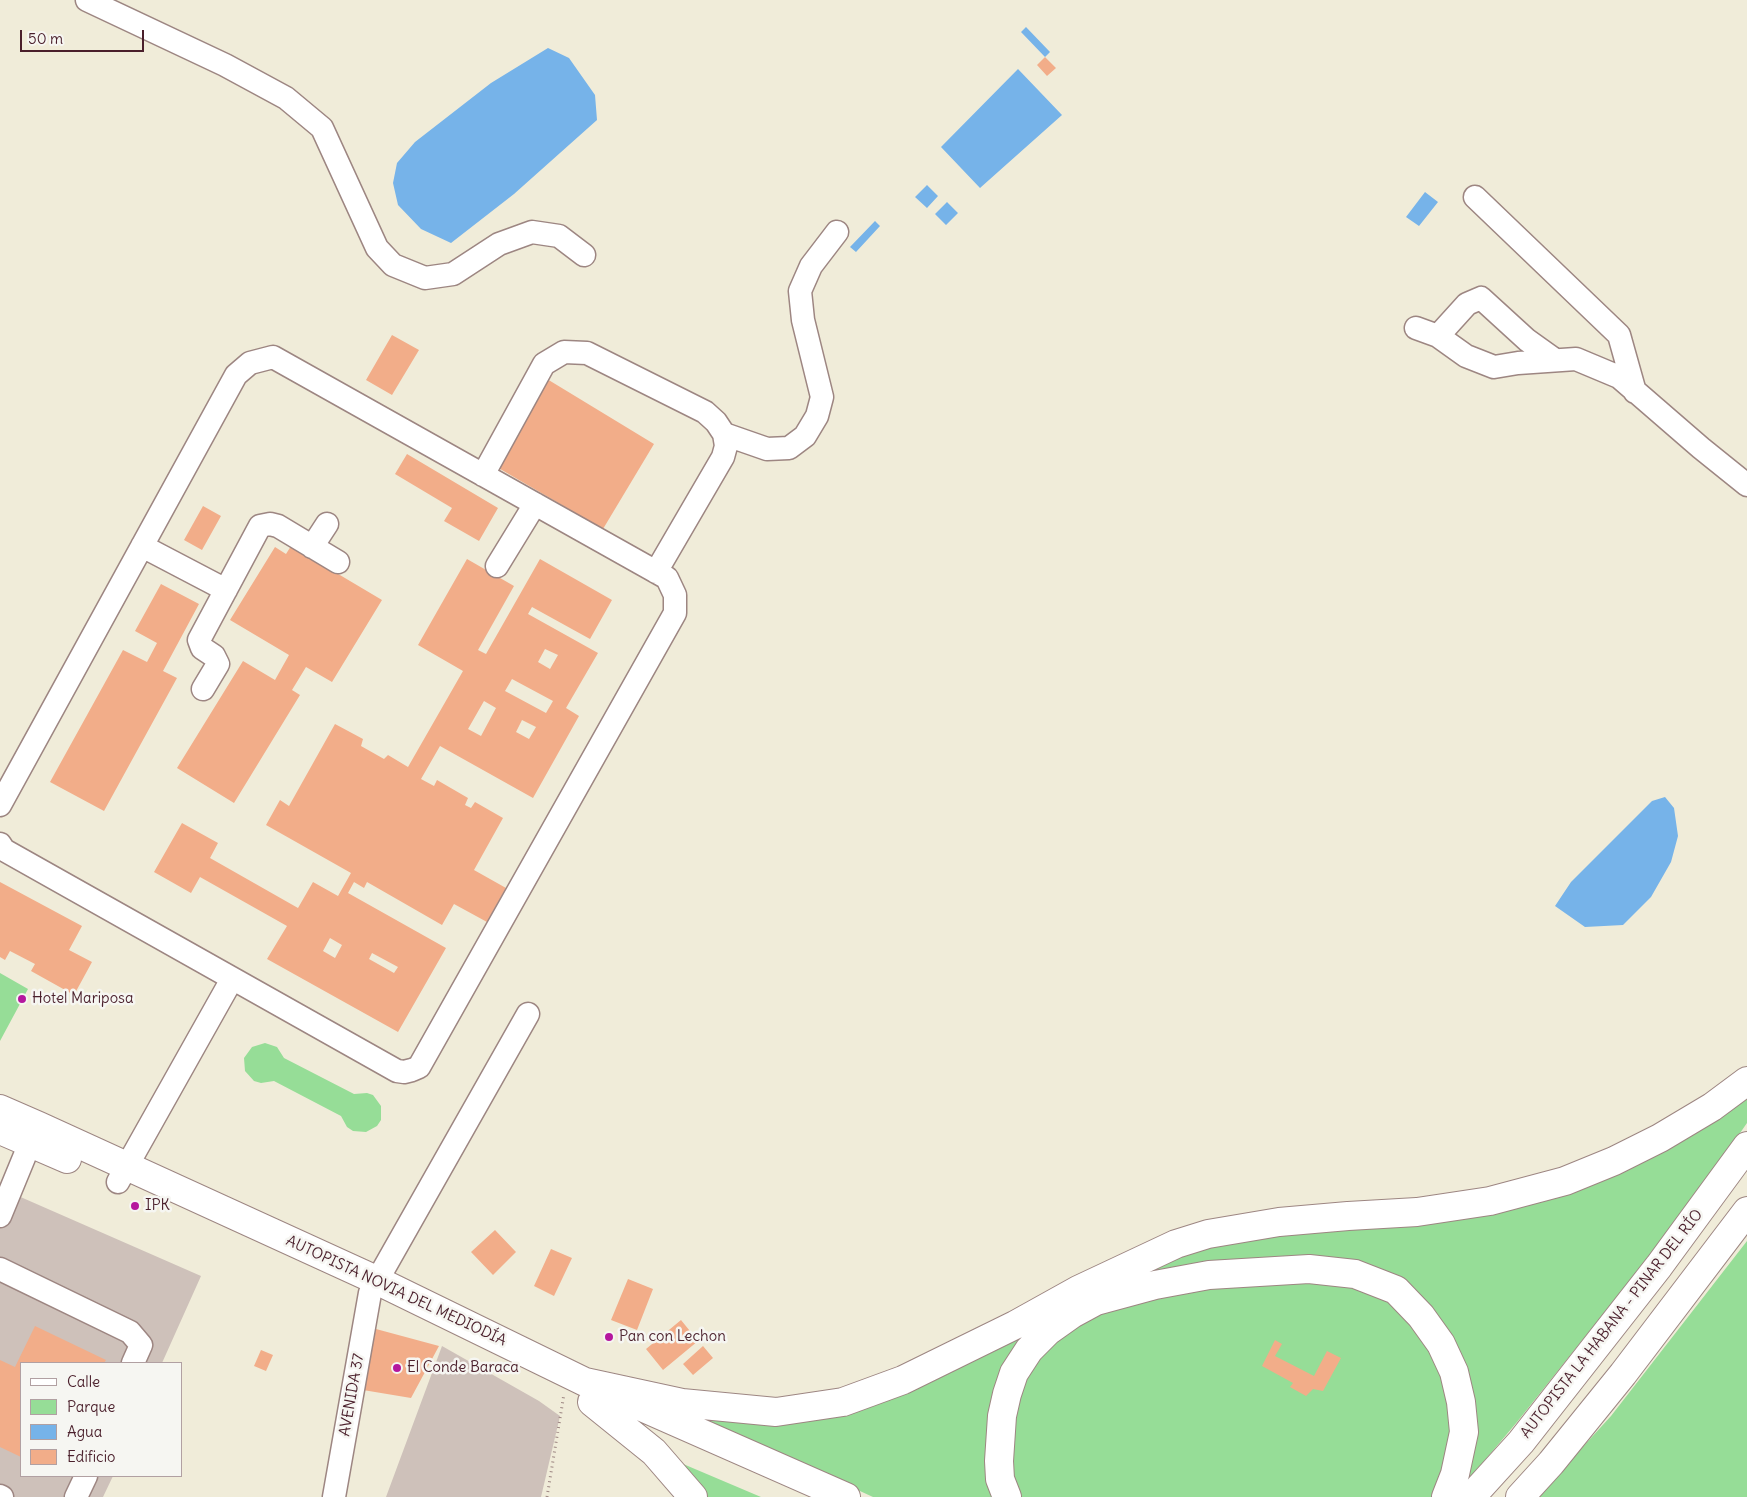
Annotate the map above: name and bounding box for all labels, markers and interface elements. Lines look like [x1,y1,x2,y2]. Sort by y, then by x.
scale bar [22,20,146,52]
text: 50 m [28,29,63,48]
place label: Hotel Mariposa [32,990,133,1008]
marker: Hotel Mariposa [16,993,28,1005]
place label: IPK [145,1197,170,1215]
marker: IPK [129,1200,141,1212]
street label: AUTOPISTA LA HABANA - PINAR DEL RÍO [1517,1206,1707,1442]
street label: AUTOPISTA NOVIA DEL MEDIODÍA [283,1232,509,1350]
place label: Pan con Lechon [619,1328,726,1346]
marker: Pan con Lechon [603,1331,615,1343]
street label: AVENIDA 37 [336,1352,368,1438]
place label: El Conde Baraca [407,1359,519,1377]
legend [20,1362,182,1477]
marker: El Conde Baraca [391,1362,403,1374]
text: Calle [67,1372,100,1391]
text: Parque [67,1397,115,1416]
text: Agua [67,1422,102,1441]
text: Edificio [67,1447,115,1466]

